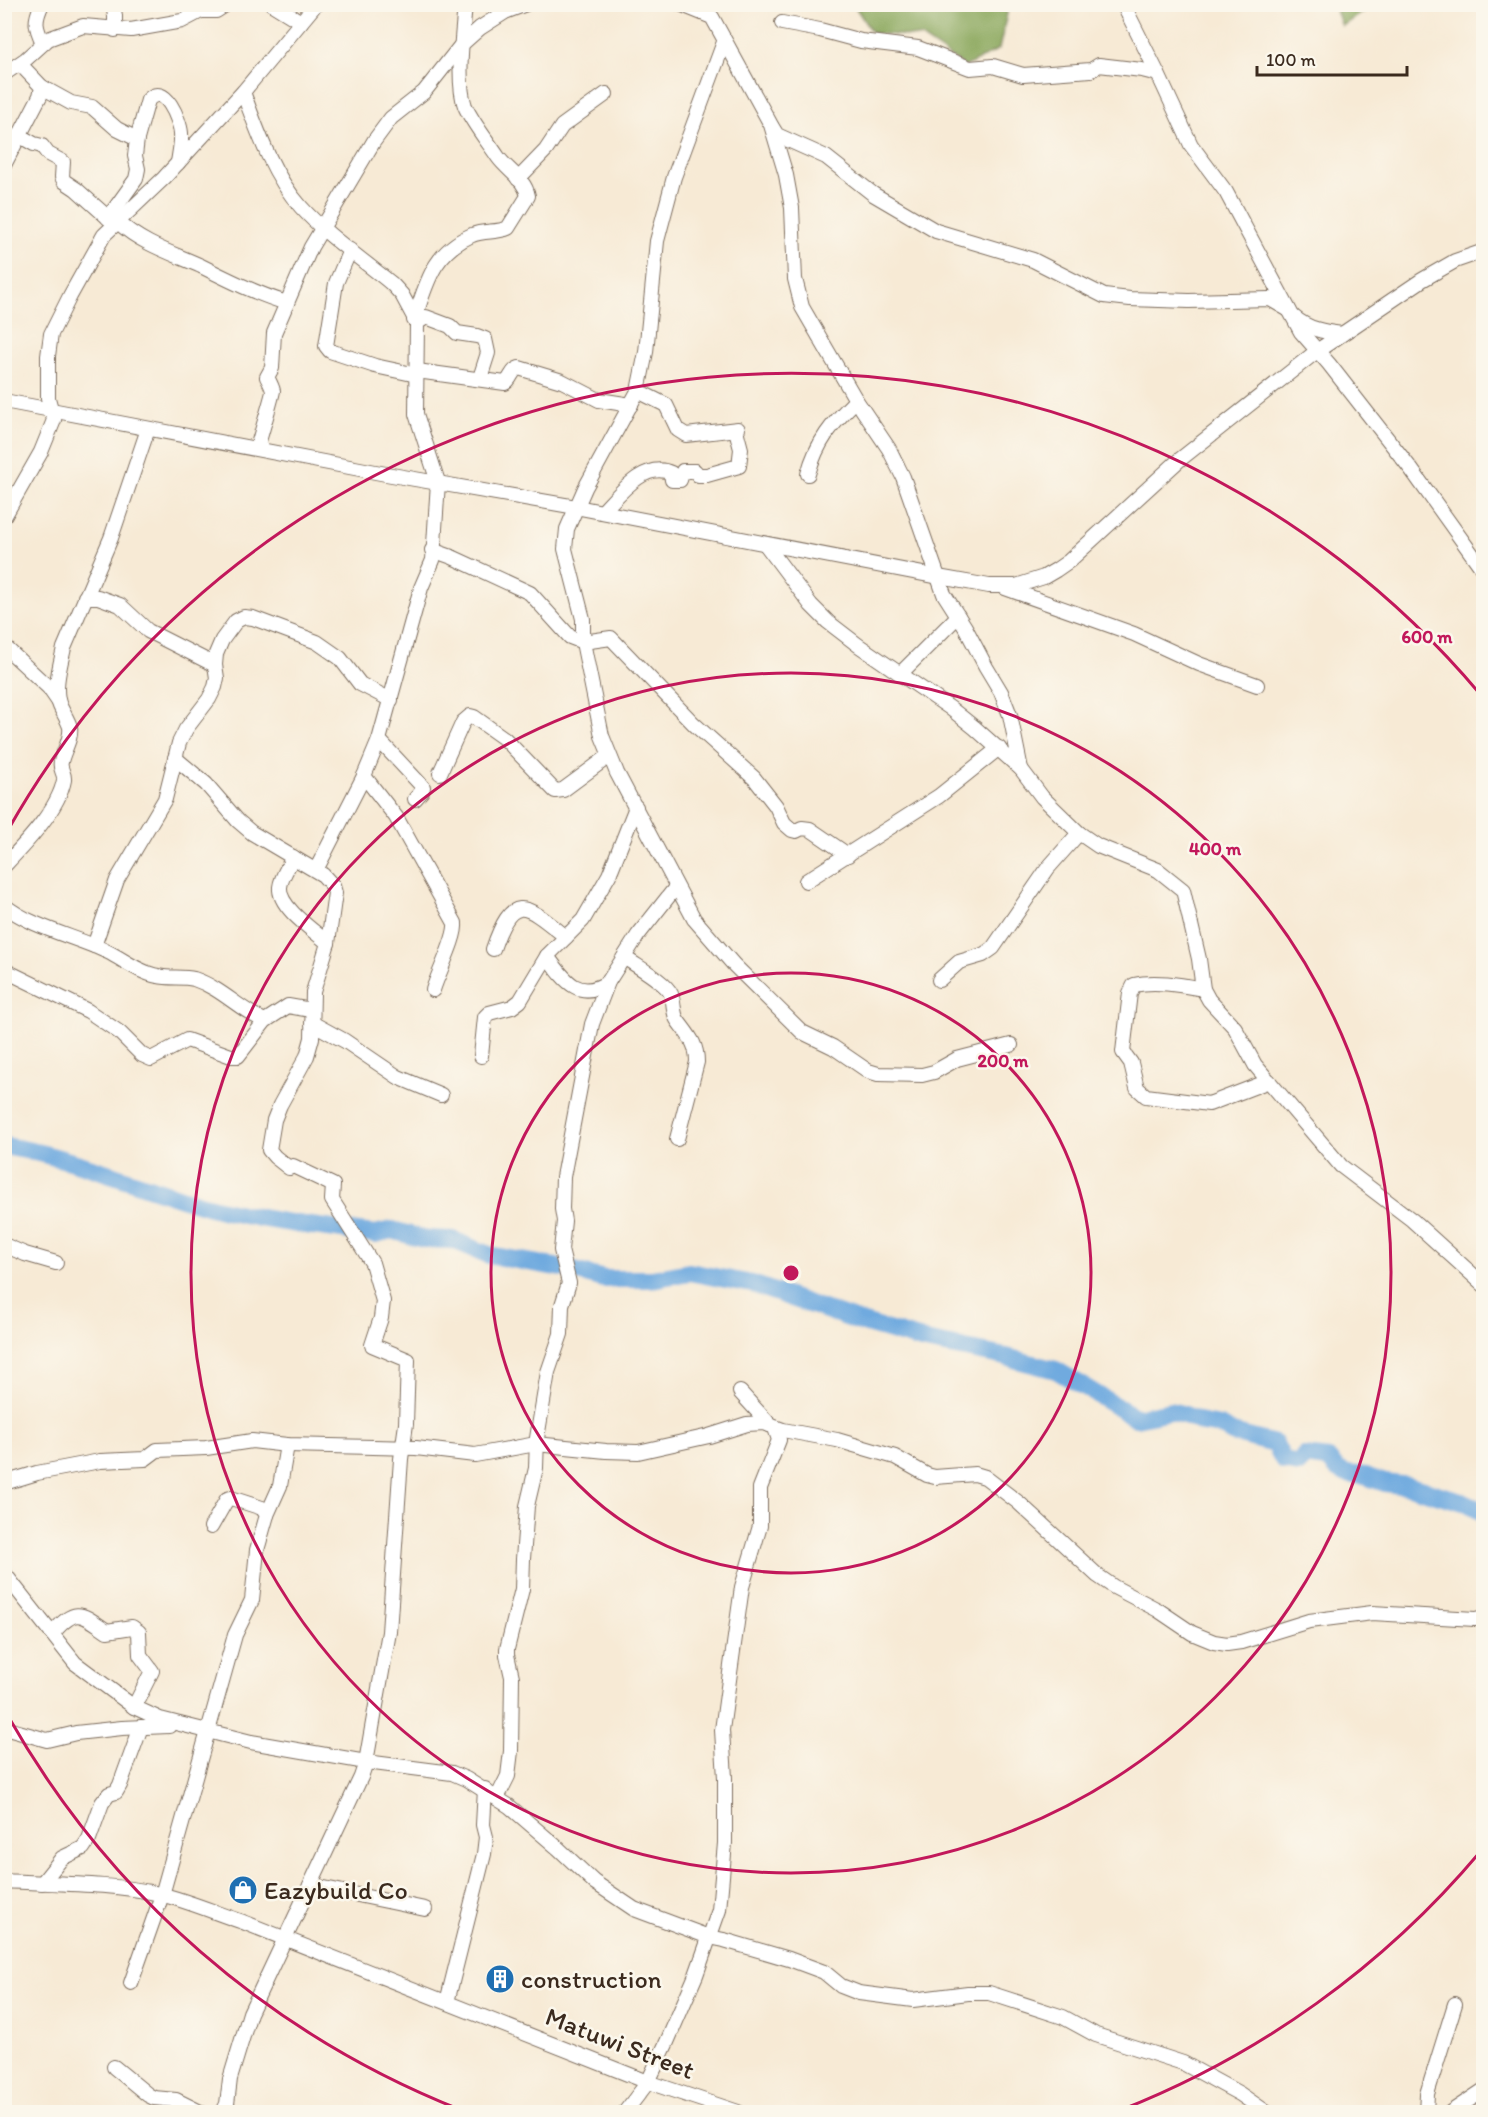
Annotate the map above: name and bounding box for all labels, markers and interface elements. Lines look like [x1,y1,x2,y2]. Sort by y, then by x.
scale bar [1257,39,1407,77]
text: 100 m [1266,49,1316,71]
text: 600 m [1402,626,1453,648]
text: 400 m [1189,838,1242,860]
text: 200 m [978,1050,1029,1072]
centre of rings [781,1263,801,1283]
shop icon: Eazybuild Co [227,1874,259,1906]
place label: Eazybuild Co [264,1874,408,1906]
building icon: construction [484,1963,516,1995]
place label: construction [521,1963,662,1995]
street label: Matuwi Street [541,2000,699,2086]

